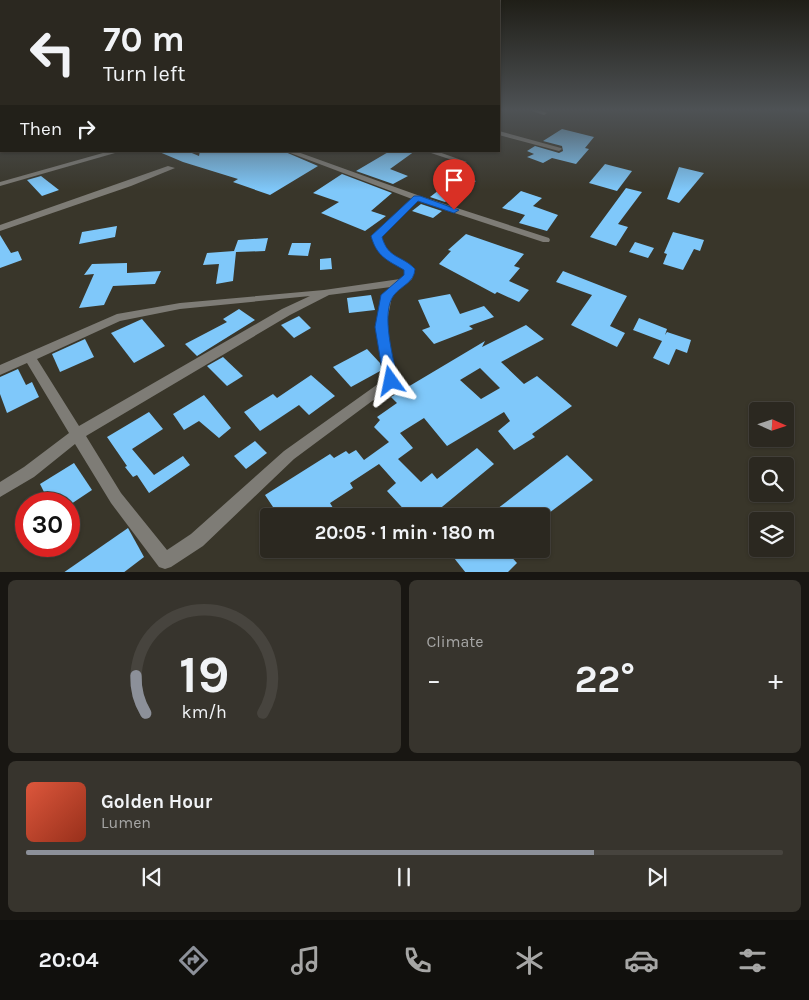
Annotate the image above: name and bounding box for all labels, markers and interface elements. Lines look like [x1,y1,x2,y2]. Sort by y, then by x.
text: 70 m [103,19,185,60]
icon: left [20,20,85,85]
text: Turn left [103,61,186,87]
icon: right [72,115,100,143]
text: Then [20,118,62,140]
pin [433,159,475,210]
icon: arrive [440,166,468,194]
position arrow [364,354,416,406]
north arrow [749,402,794,448]
map controls [749,402,794,557]
button: search [749,457,794,502]
speed limit sign: 30 [15,492,80,557]
button: layers [749,512,794,557]
text: 20:05 · 1 min · 180 m [315,522,495,544]
text: Climate [427,632,484,651]
text: 19 [179,644,229,705]
text: 22° [574,657,635,702]
text: − [427,663,441,696]
text: + [768,663,783,696]
text: km/h [182,702,227,723]
text: Golden Hour [101,791,212,813]
text: Lumen [101,813,151,832]
icon: previous [138,863,166,891]
icon: pause [390,863,418,891]
icon: next [643,863,671,891]
icon: directions [176,943,211,978]
icon: music [288,943,323,978]
icon: phone [400,943,435,978]
icon: climate [512,943,547,978]
icon: car [624,943,659,978]
icon: filters [735,943,770,978]
text: 20:04 [38,947,99,973]

